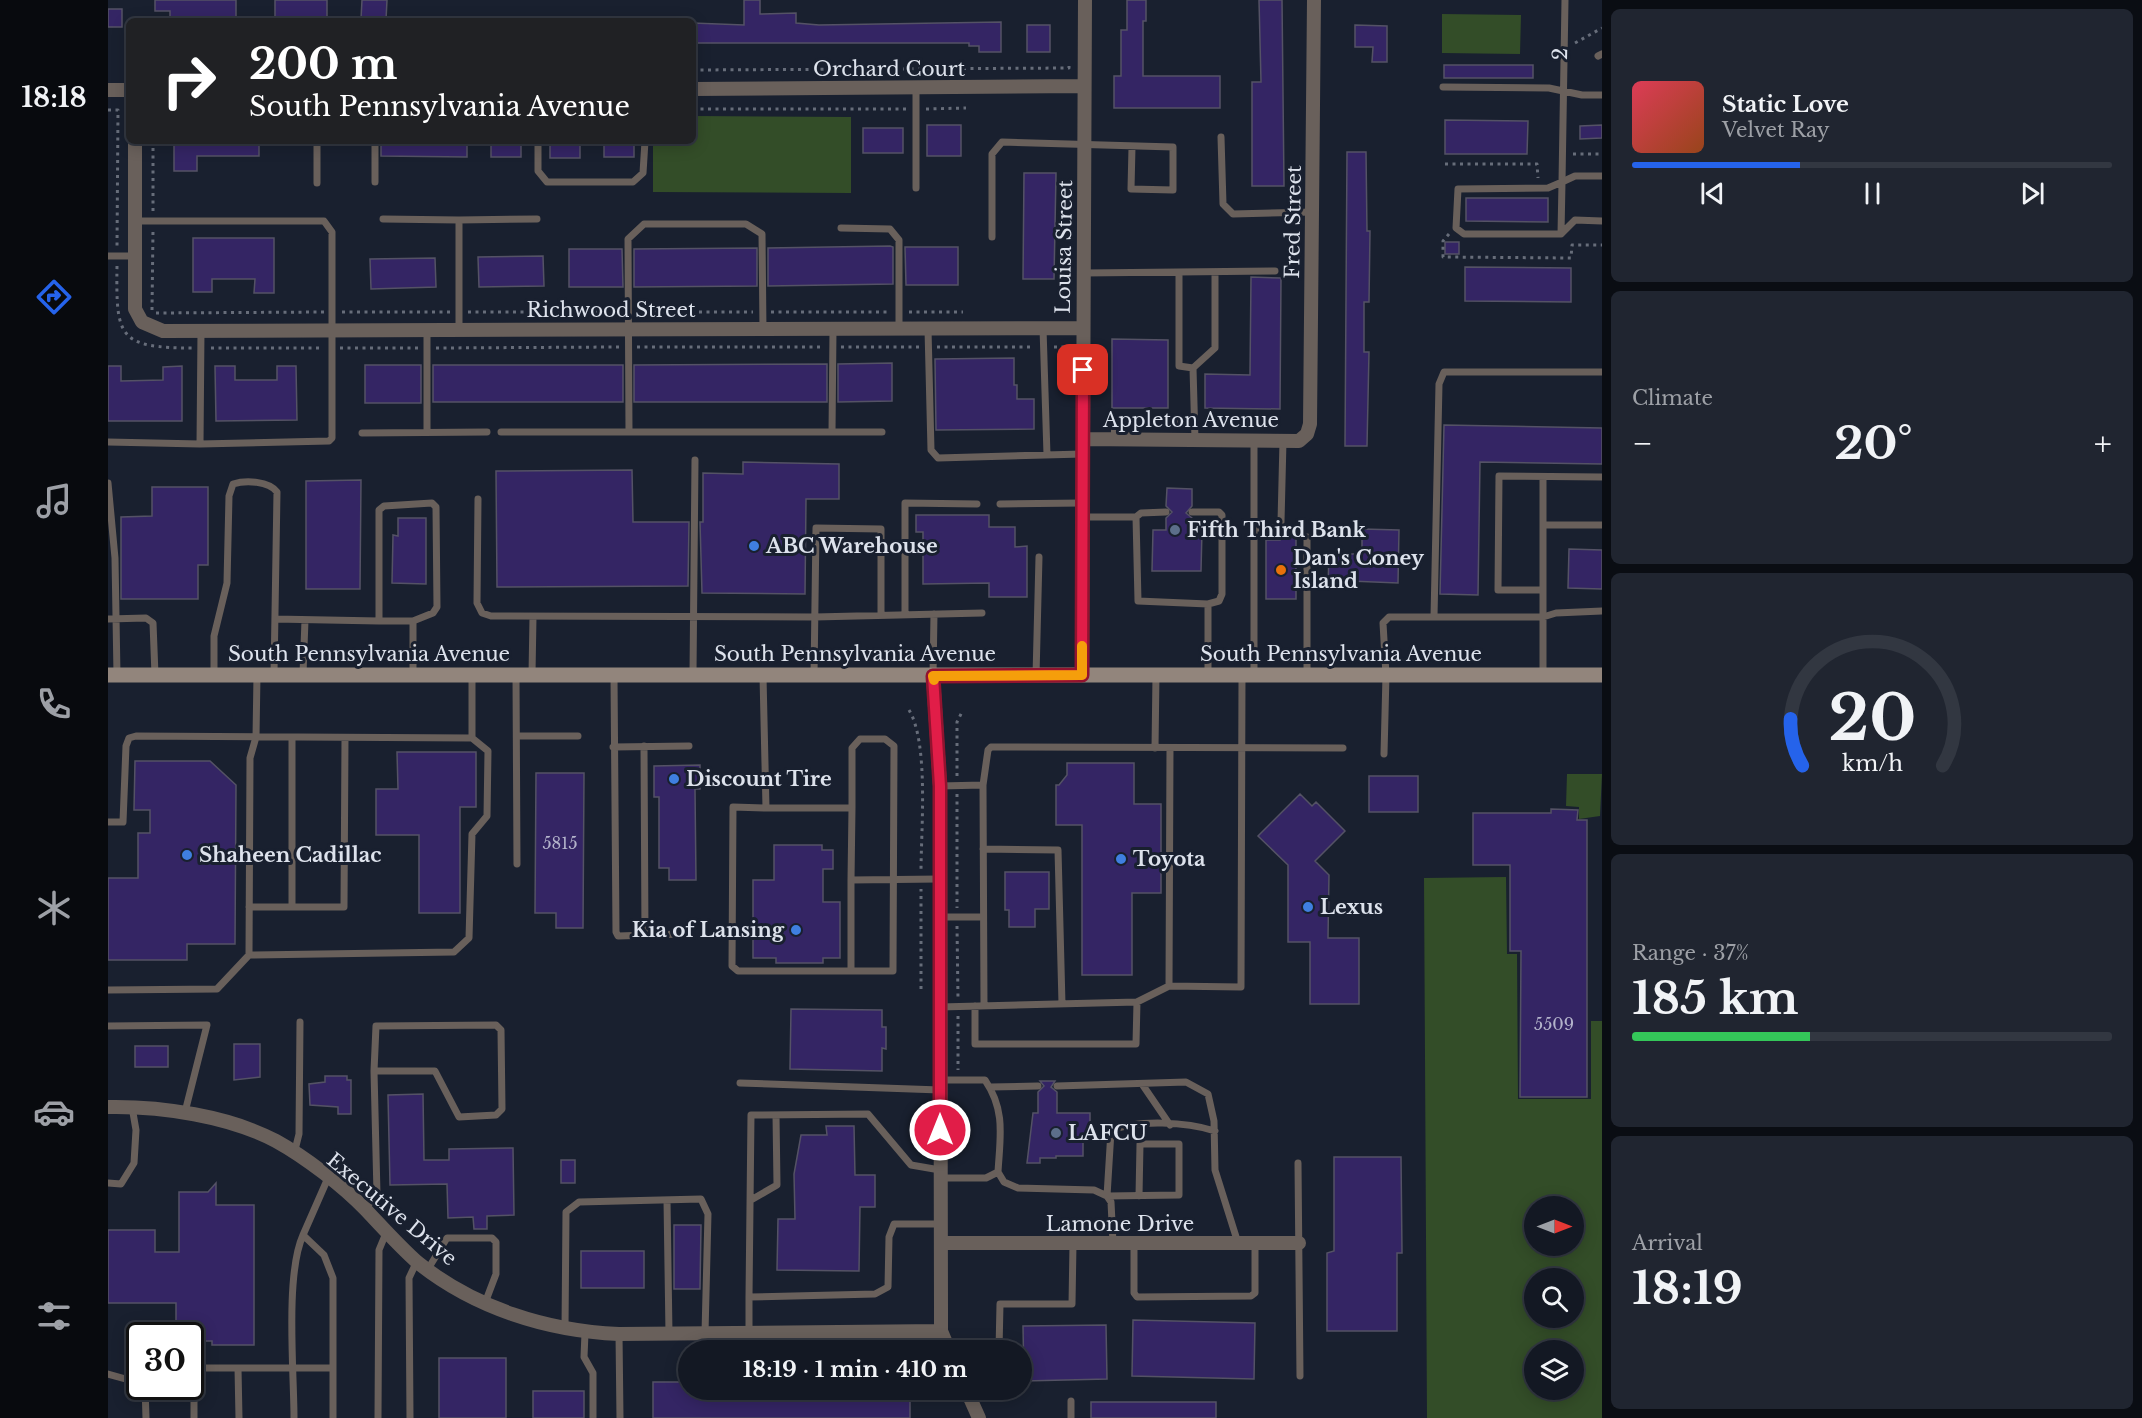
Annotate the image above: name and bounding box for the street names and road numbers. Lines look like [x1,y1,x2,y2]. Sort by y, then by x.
street label: 2 [1548,48,1572,60]
street label: Orchard Court [813,57,965,81]
street label: Fred Street [1280,165,1306,279]
street label: Louisa Street [1051,180,1077,314]
street label: Richwood Street [527,298,696,322]
street label: Appleton Avenue [1102,408,1279,432]
street label: South Pennsylvania Avenue [228,642,510,666]
street label: South Pennsylvania Avenue [714,642,996,666]
street label: South Pennsylvania Avenue [1200,642,1482,666]
street label: Executive Drive [322,1148,462,1270]
street label: Lamone Drive [1046,1212,1194,1236]

